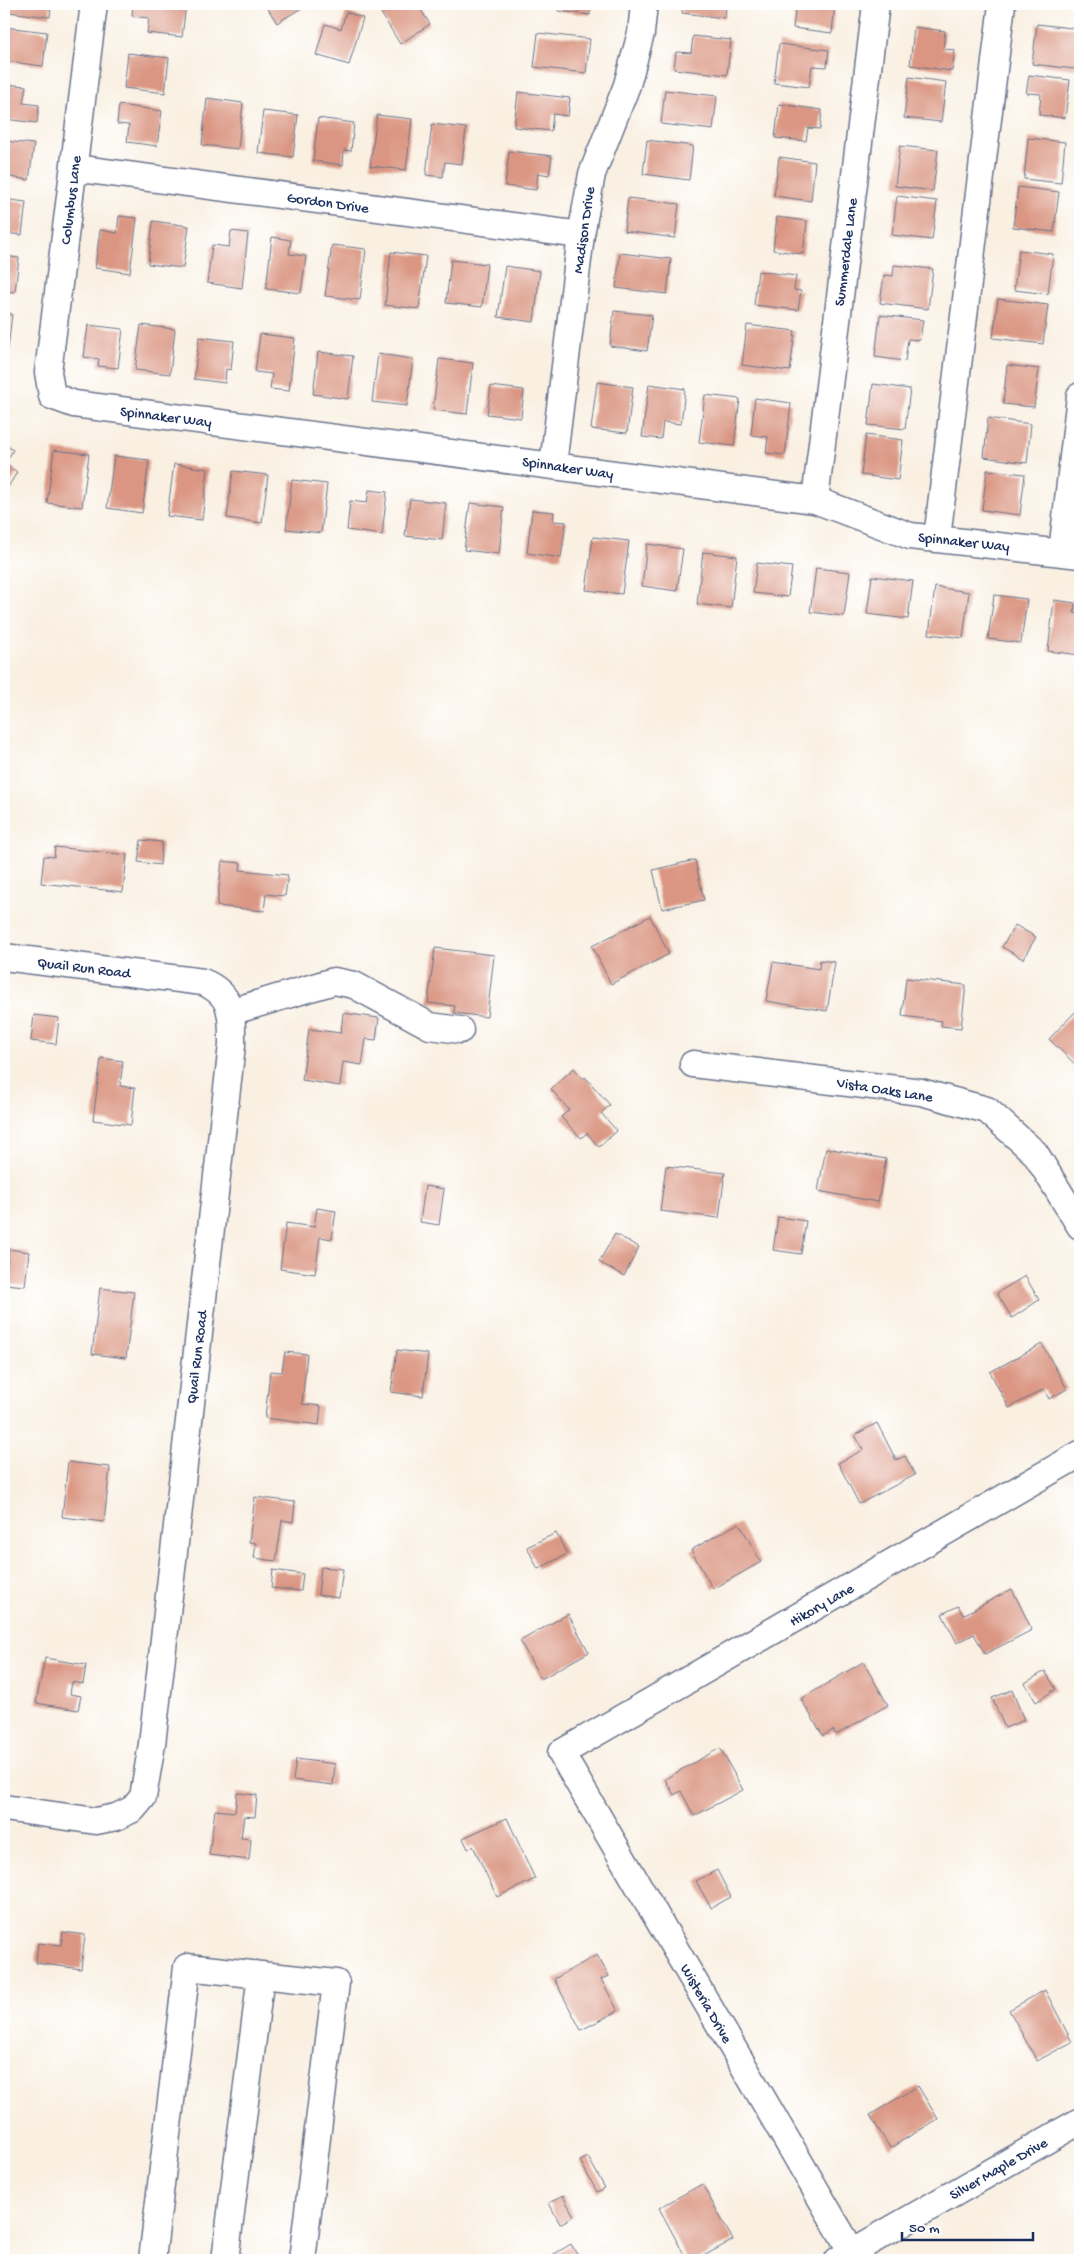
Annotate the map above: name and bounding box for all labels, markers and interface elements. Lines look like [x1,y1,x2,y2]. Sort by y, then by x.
street label: Columbus Lane [58,154,86,246]
street label: Madison Drive [570,185,600,275]
street label: Gordon Drive [286,189,370,219]
street label: Summerdale Lane [831,197,863,307]
street label: Spinnaker Way [119,403,213,433]
street label: Spinnaker Way [521,454,615,484]
street label: Spinnaker Way [917,529,1011,557]
street label: Quail Run Road [36,954,133,984]
street label: Vista Oaks Lane [834,1074,934,1107]
street label: Quail Run Road [183,1308,213,1405]
street label: Hikory Lane [787,1580,858,1631]
street label: Wisteria Drive [675,1961,735,2047]
street label: Silver Maple Drive [947,2134,1051,2205]
scale bar [902,2209,1033,2241]
text: 50 m [909,2220,940,2238]

